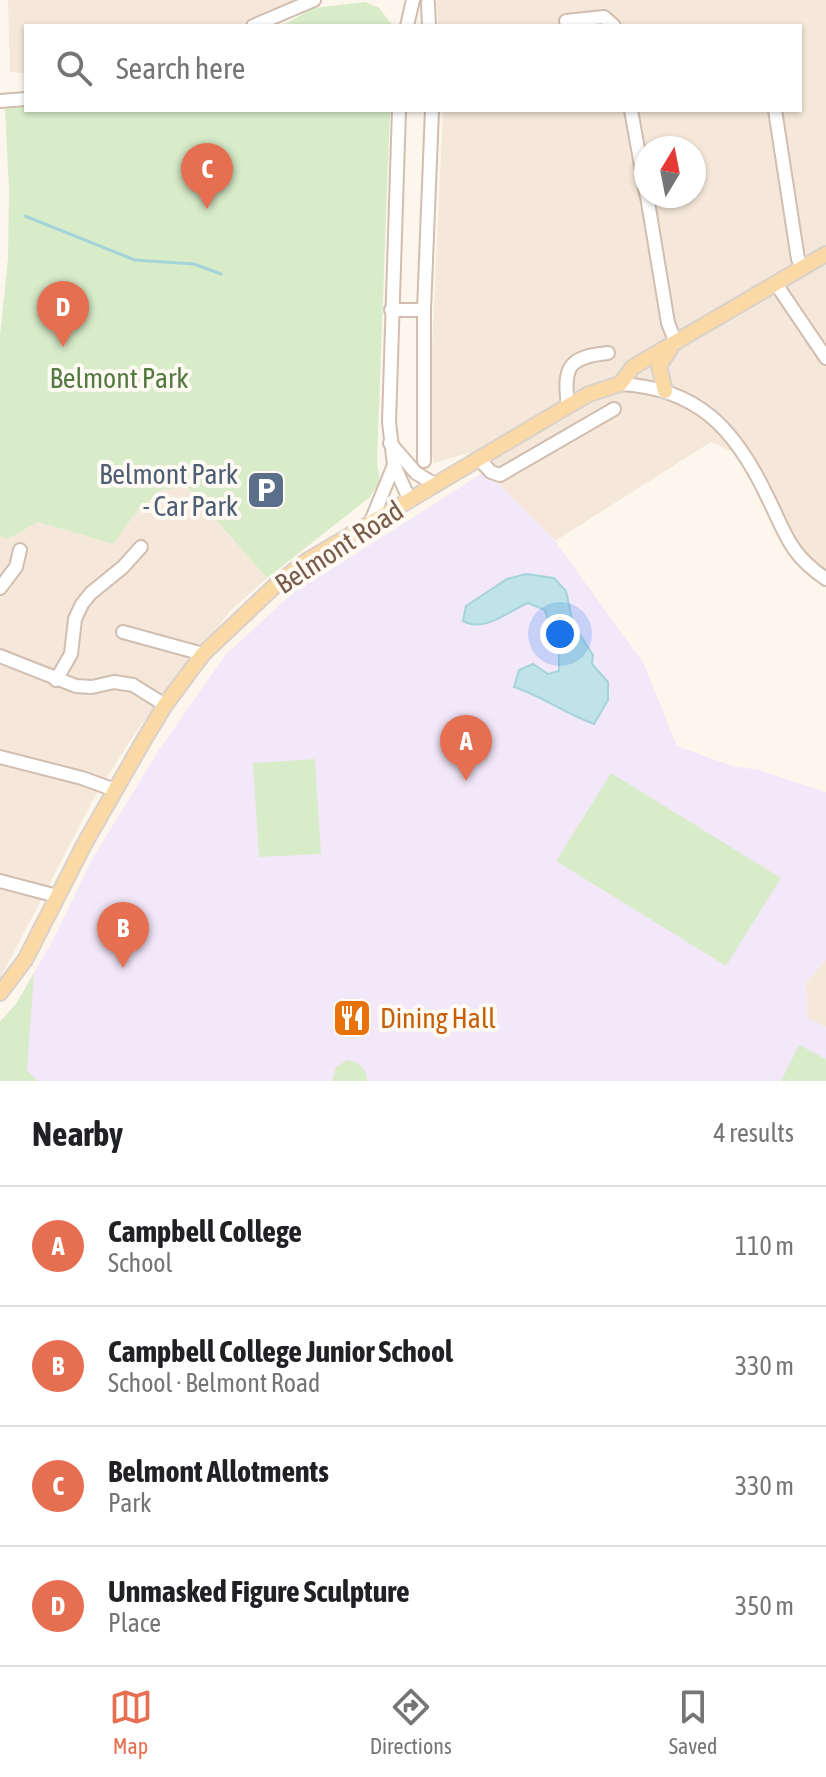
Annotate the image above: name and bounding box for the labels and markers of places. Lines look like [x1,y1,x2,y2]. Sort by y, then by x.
pin: C [181,143,233,209]
pin: D [37,281,89,347]
place label: Belmont Park - Car Park [99,458,238,522]
parking icon: Belmont Park - Car Park [245,469,287,511]
pin: A [440,715,492,781]
pin: B [97,902,149,968]
restaurant icon: Dining Hall [331,997,373,1039]
place label: Dining Hall [380,1002,496,1034]

